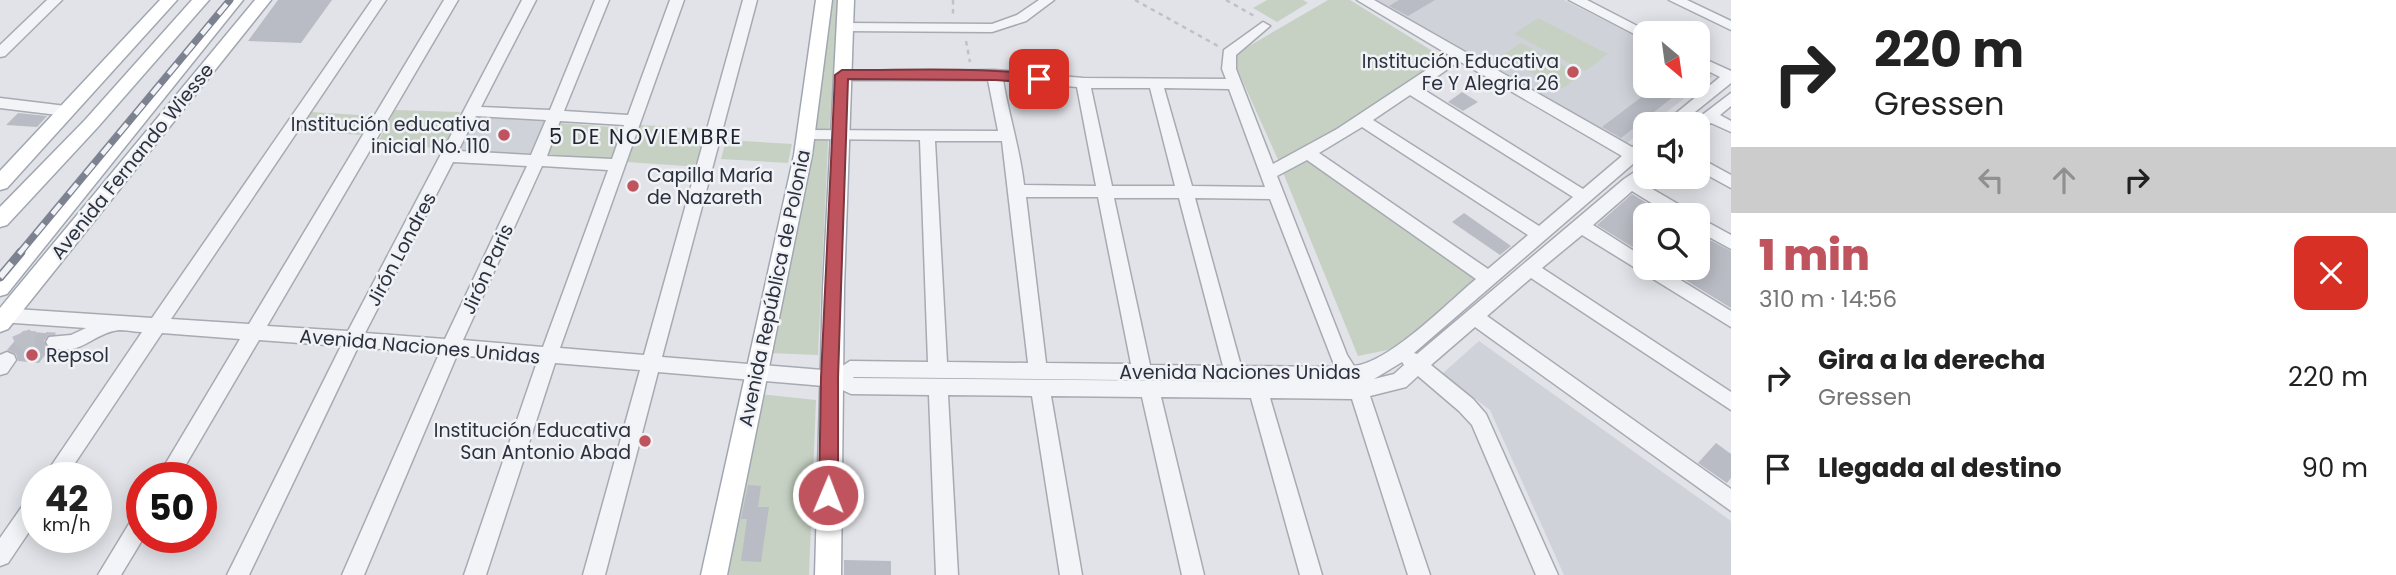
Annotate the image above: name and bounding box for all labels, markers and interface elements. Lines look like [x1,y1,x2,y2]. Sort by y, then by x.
text: 220 m [1874,16,2024,84]
north arrow [1633,21,1710,98]
map controls [1633,21,1710,280]
icon: right [1759,28,1850,119]
place label: Institución Educativa Fe Y Alegria 26 [1362,48,1559,97]
pin [1009,49,1069,109]
street label: Avenida Fernando Wiesse [45,58,220,265]
icon: arrive [1020,60,1058,98]
marker: Institución Educativa Fe Y Alegria 26 [1565,64,1581,80]
text: Gressen [1874,81,2004,126]
place label: Institución educativa inicial No. 110 [291,111,490,160]
button: sound [1633,112,1710,189]
district label: 5 DE NOVIEMBRE [549,122,743,151]
marker: Institución educativa inicial No. 110 [496,127,512,143]
street label: Avenida República de Polonia [732,147,817,429]
icon: left [1972,161,2010,199]
icon: ahead [2045,161,2083,199]
icon: right [2118,161,2156,199]
place label: Capilla María de Nazareth [647,162,773,211]
marker: Capilla María de Nazareth [625,178,641,194]
street label: Jirón Londres [360,188,443,311]
button: search [1633,203,1710,280]
street label: Jirón Paris [455,220,520,319]
text: 1 min [1759,226,1870,285]
button: close [2294,236,2368,310]
text: 310 m · 14:56 [1759,283,1897,315]
street label: Avenida Naciones Unidas [298,323,541,370]
place label: Repsol [46,342,109,369]
text: Gira a la derecha [1818,342,2046,378]
marker: Repsol [24,347,40,363]
street label: Avenida Naciones Unidas [1119,359,1361,386]
icon: right [1759,359,1797,397]
text: 220 m [2288,359,2368,395]
text: Gressen [1818,381,1912,413]
place label: Institución Educativa San Antonio Abad [434,417,631,466]
marker: Institución Educativa San Antonio Abad [637,433,653,449]
icon: arrive [1759,450,1797,488]
text: Llegada al destino [1818,450,2062,486]
text: 90 m [2302,450,2368,486]
position arrow [791,458,865,532]
speed limit sign: 50 [126,462,217,553]
text: 42 [45,474,88,523]
text: km/h [43,512,90,537]

